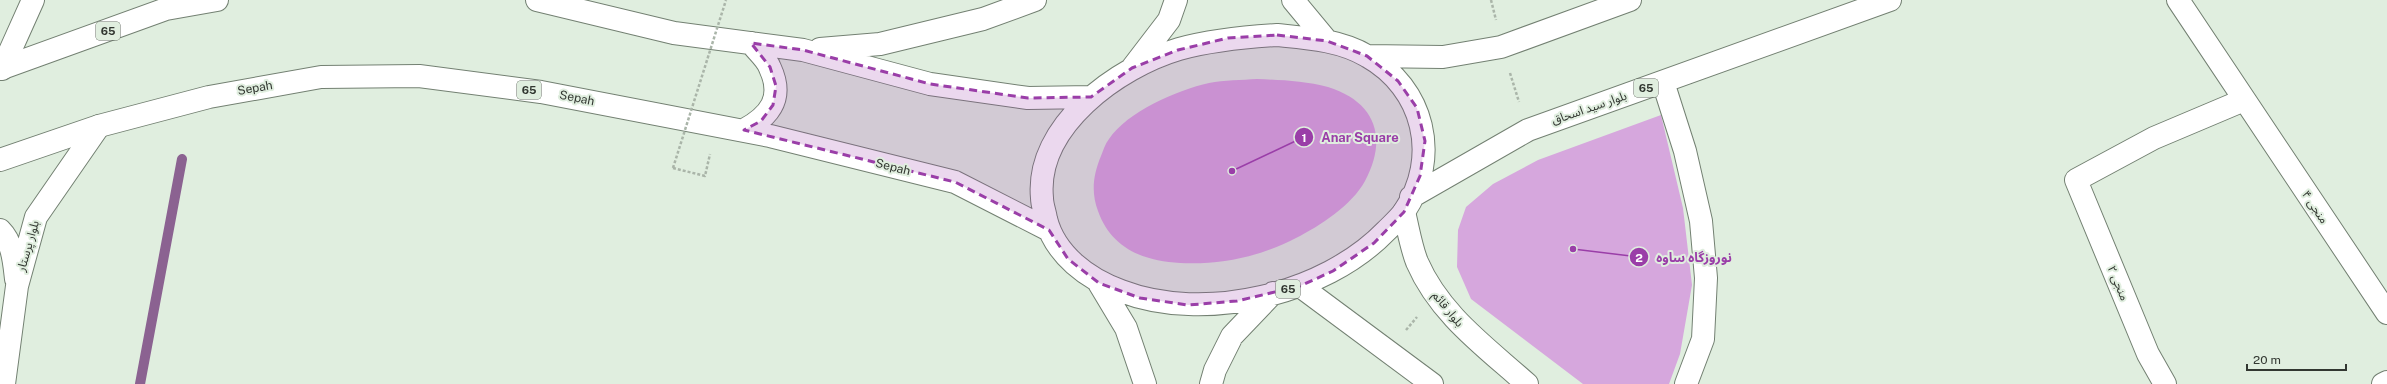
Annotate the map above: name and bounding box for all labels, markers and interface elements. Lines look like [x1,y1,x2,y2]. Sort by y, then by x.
road number: 65 [96,22,120,40]
street label: Sepah [236,78,274,98]
road number: 65 [1634,79,1658,97]
road number: 65 [517,81,541,99]
street label: Sepah [558,88,596,108]
street label: بلوار سید اسحاق [1550,89,1628,127]
callout: Anar Square [1294,125,1407,150]
text: Anar Square [1321,130,1399,145]
text: 1 [1301,131,1307,145]
street label: Sepah [874,156,912,178]
street label: منجی ۴ [2299,188,2331,226]
street label: بلوار پرستار [14,219,43,274]
callout: نوروزگاه ساوه [1629,245,1740,270]
text: نوروزگاه ساوه [1656,250,1732,265]
text: 2 [1635,251,1643,265]
street label: منجی ۲ [2104,263,2132,303]
road number: 65 [1276,280,1300,298]
street label: بلوار قائم [1428,288,1466,331]
scale bar [2247,346,2346,372]
text: 20 m [2253,353,2281,367]

